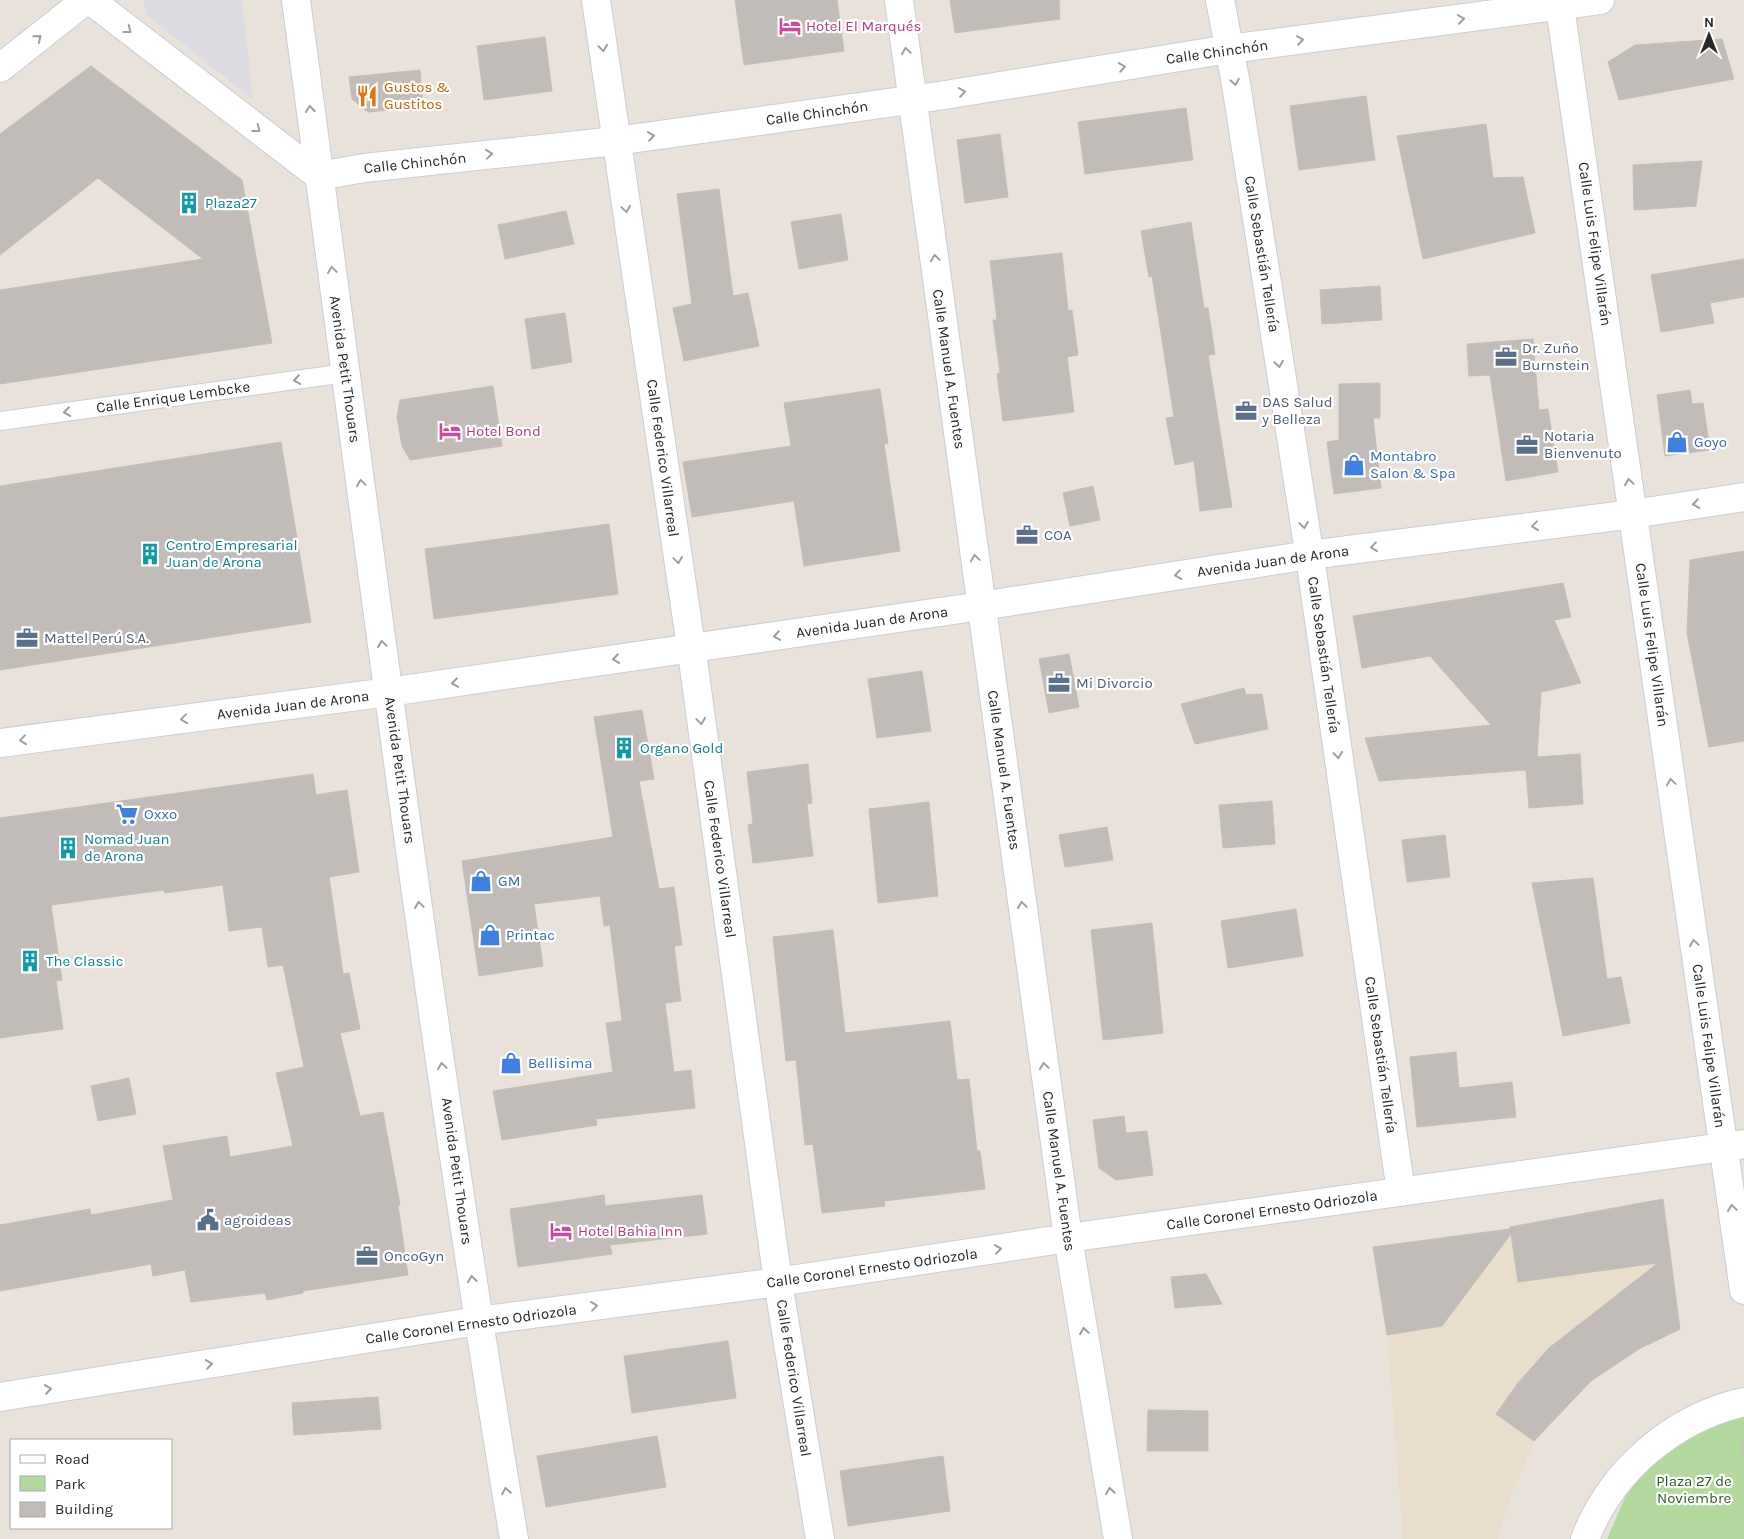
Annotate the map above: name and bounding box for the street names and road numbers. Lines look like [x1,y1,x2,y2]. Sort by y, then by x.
street label: Calle Chinchón [1165,36,1269,68]
street label: Calle Chinchón [765,97,869,129]
street label: Calle Chinchón [363,149,467,177]
street label: Calle Luis Felipe Villarán [1575,161,1615,327]
street label: Calle Sebastián Tellería [1241,174,1283,334]
street label: Calle Manuel A. Fuentes [929,288,969,450]
street label: Avenida Petit Thouars [326,294,364,444]
street label: Calle Enrique Lembcke [95,377,251,417]
street label: Calle Federico Villarreal [643,378,683,538]
street label: Avenida Juan de Arona [1196,541,1350,581]
street label: Calle Luis Felipe Villarán [1632,562,1672,728]
street label: Calle Sebastián Tellería [1304,575,1344,735]
street label: Avenida Juan de Arona [795,602,949,642]
street label: Avenida Juan de Arona [216,687,370,723]
street label: Calle Manuel A. Fuentes [984,689,1024,851]
street label: Avenida Petit Thouars [381,695,419,845]
street label: Calle Federico Villarreal [700,779,740,939]
street label: Calle Luis Felipe Villarán [1689,963,1729,1129]
street label: Calle Sebastián Tellería [1361,975,1401,1135]
street label: Calle Manuel A. Fuentes [1039,1090,1079,1252]
street label: Avenida Petit Thouars [438,1096,476,1246]
street label: Calle Coronel Ernesto Odriozola [1165,1186,1379,1234]
street label: Calle Coronel Ernesto Odriozola [765,1244,979,1292]
street label: Calle Federico Villarreal [773,1298,815,1458]
street label: Calle Coronel Ernesto Odriozola [364,1300,578,1348]

